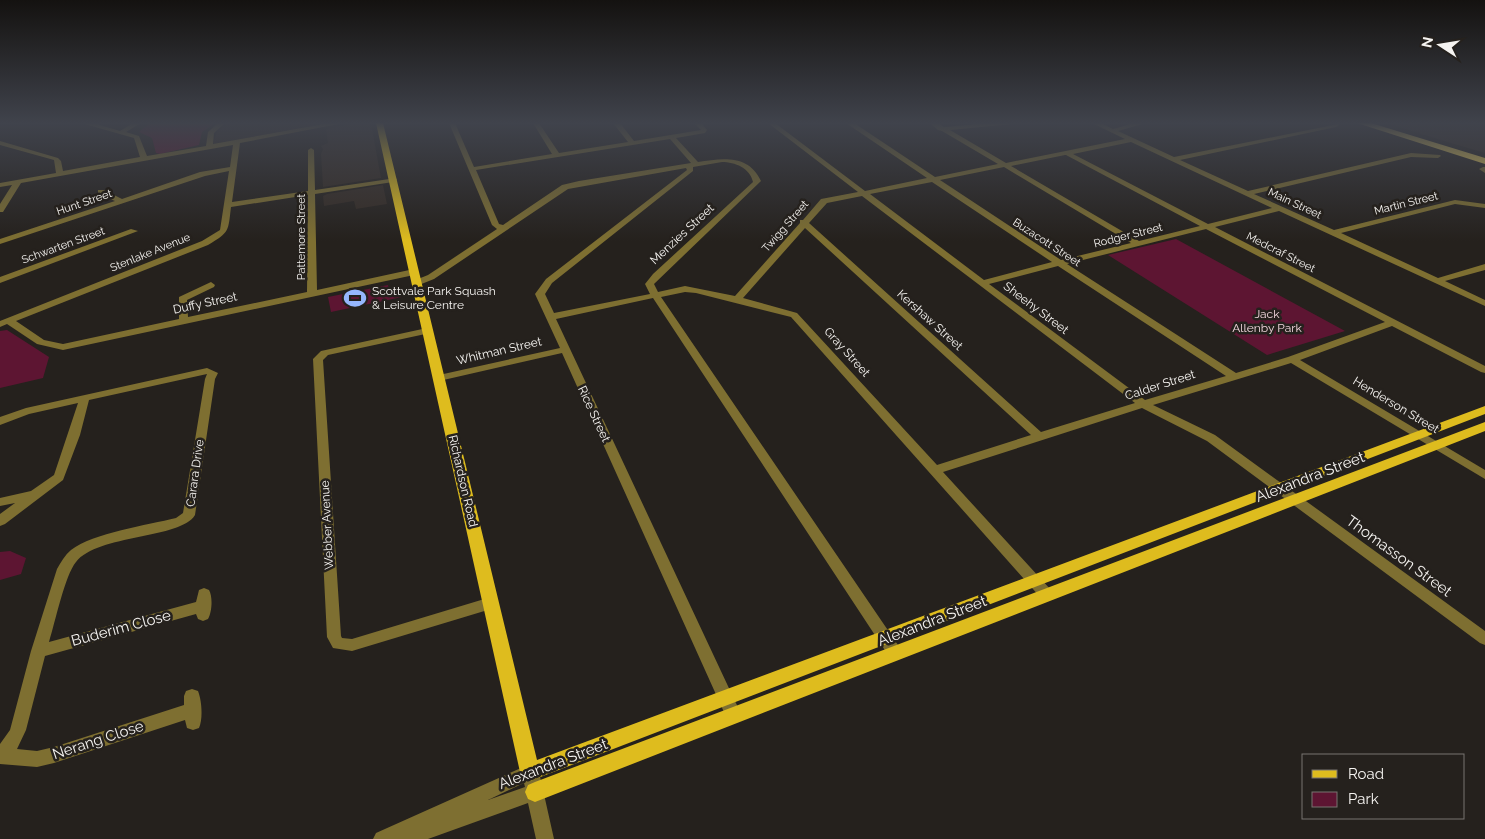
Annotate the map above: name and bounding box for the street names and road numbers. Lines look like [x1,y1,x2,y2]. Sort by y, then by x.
street label: Main Street [1266,185,1324,222]
street label: Hunt Street [55,187,114,218]
street label: Martin Street [1373,189,1440,218]
street label: Pattemore Street [295,193,308,280]
street label: Twigg Street [759,198,812,255]
street label: Menzies Street [647,201,717,267]
street label: Buzacott Street [1010,216,1083,269]
street label: Rodger Street [1092,221,1164,250]
street label: Schwarten Street [20,224,107,267]
street label: Stenlake Avenue [108,230,193,274]
street label: Medcraf Street [1244,230,1318,275]
street label: Sheehy Street [1001,279,1071,337]
street label: Kershaw Street [894,287,966,353]
street label: Duffy Street [172,289,238,317]
street label: Gray Street [821,324,873,380]
street label: Whitman Street [455,334,543,368]
street label: Calder Street [1123,367,1197,403]
street label: Henderson Street [1350,374,1442,436]
street label: Rice Street [575,384,613,444]
street label: Richardson Road [446,434,480,528]
street label: Carara Drive [183,438,207,508]
street label: Alexandra Street [1253,448,1367,506]
street label: Webber Avenue [318,480,336,570]
street label: Thomasson Street [1343,512,1455,600]
street label: Alexandra Street [875,592,989,650]
street label: Buderim Close [69,606,173,650]
street label: Nerang Close [50,717,146,763]
street label: Alexandra Street [496,735,610,793]

